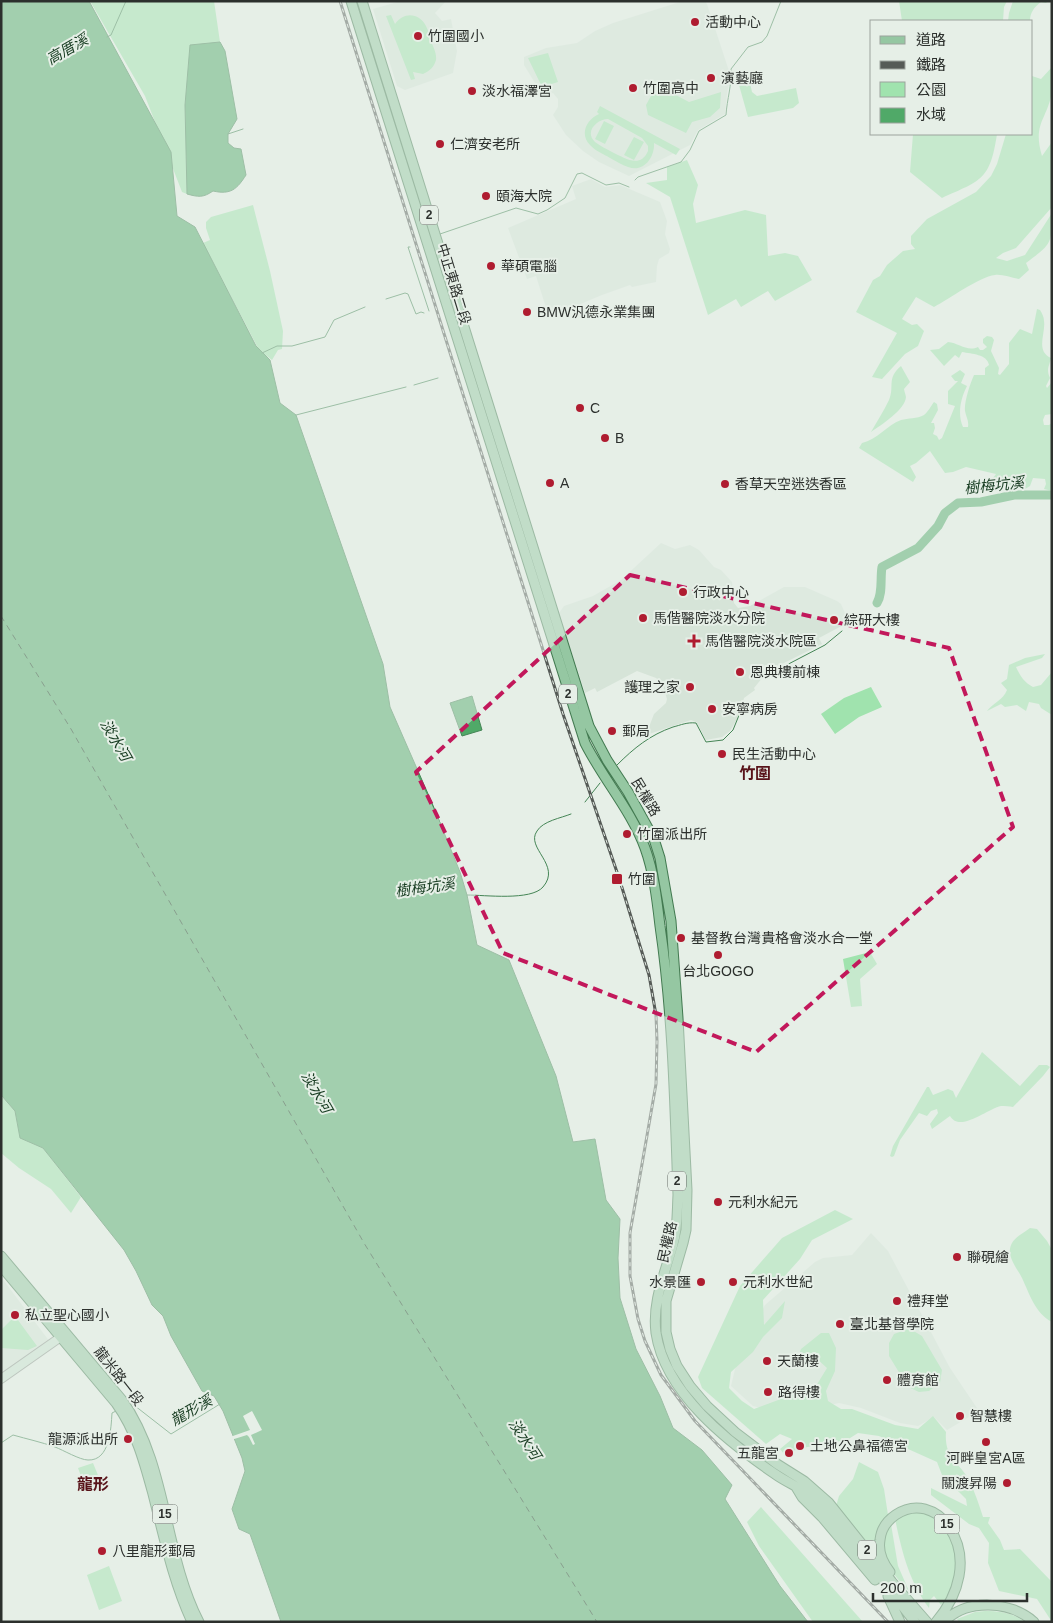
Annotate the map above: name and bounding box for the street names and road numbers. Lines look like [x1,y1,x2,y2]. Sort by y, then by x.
road number: 2 [420,206,438,224]
street label: 中正東路二段 [434,241,474,327]
road number: 2 [559,684,577,704]
street label: 民權路 [628,775,664,819]
road number: 2 [668,1172,686,1190]
street label: 民權路 [654,1220,680,1264]
street label: 龍米路一段 [91,1343,147,1409]
road number: 15 [152,1505,178,1524]
road number: 15 [934,1515,960,1534]
road number: 2 [858,1540,876,1560]

